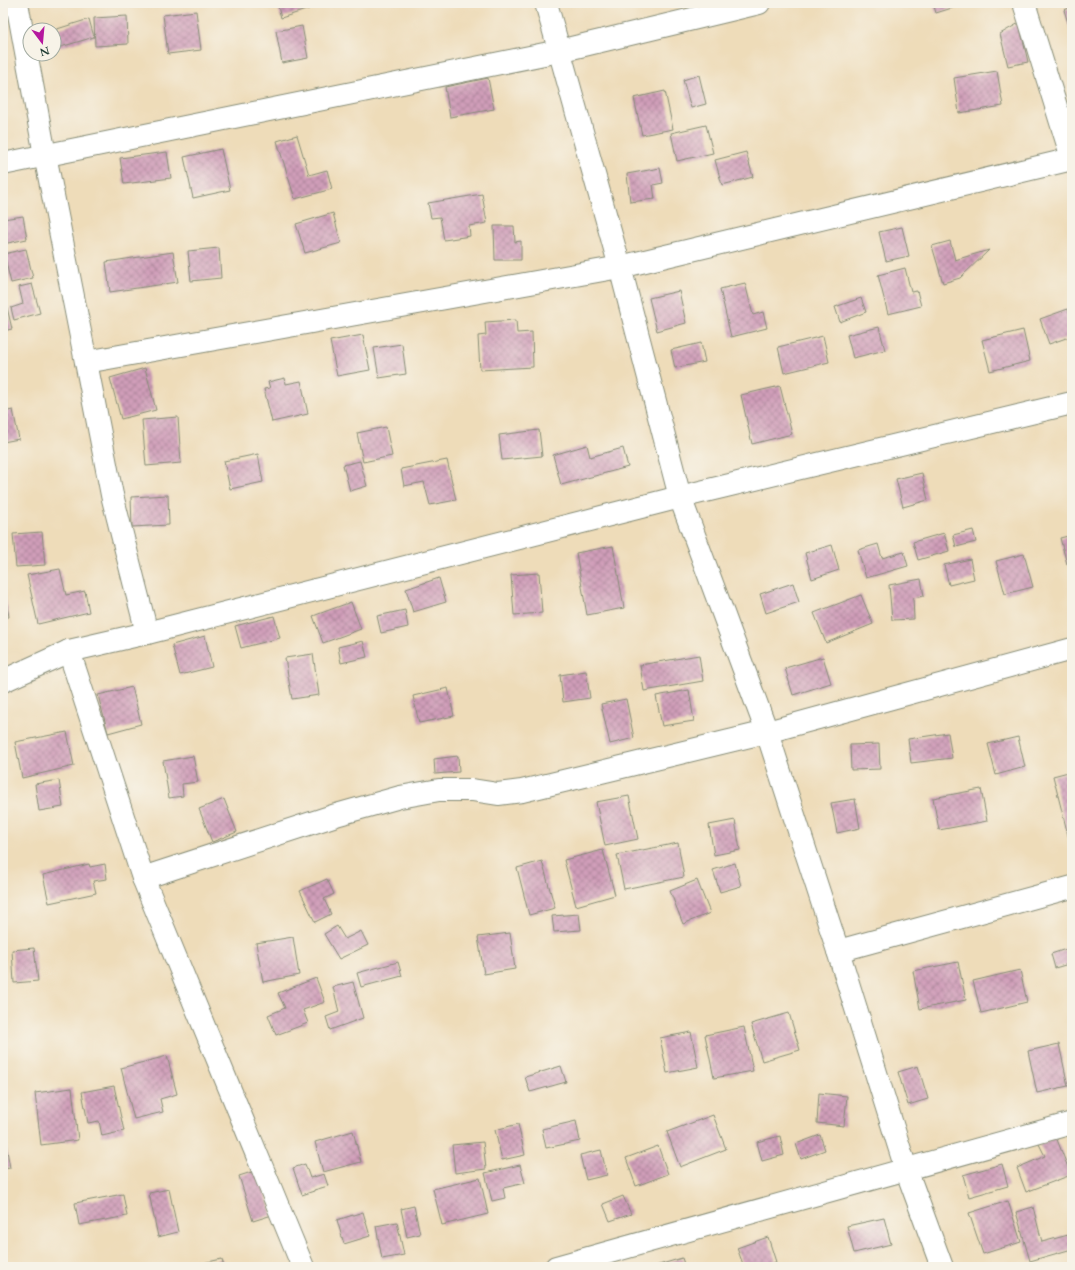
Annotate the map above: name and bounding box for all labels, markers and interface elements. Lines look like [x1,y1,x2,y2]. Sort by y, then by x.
north arrow [22,22,62,62]
text: N [38,43,51,60]

